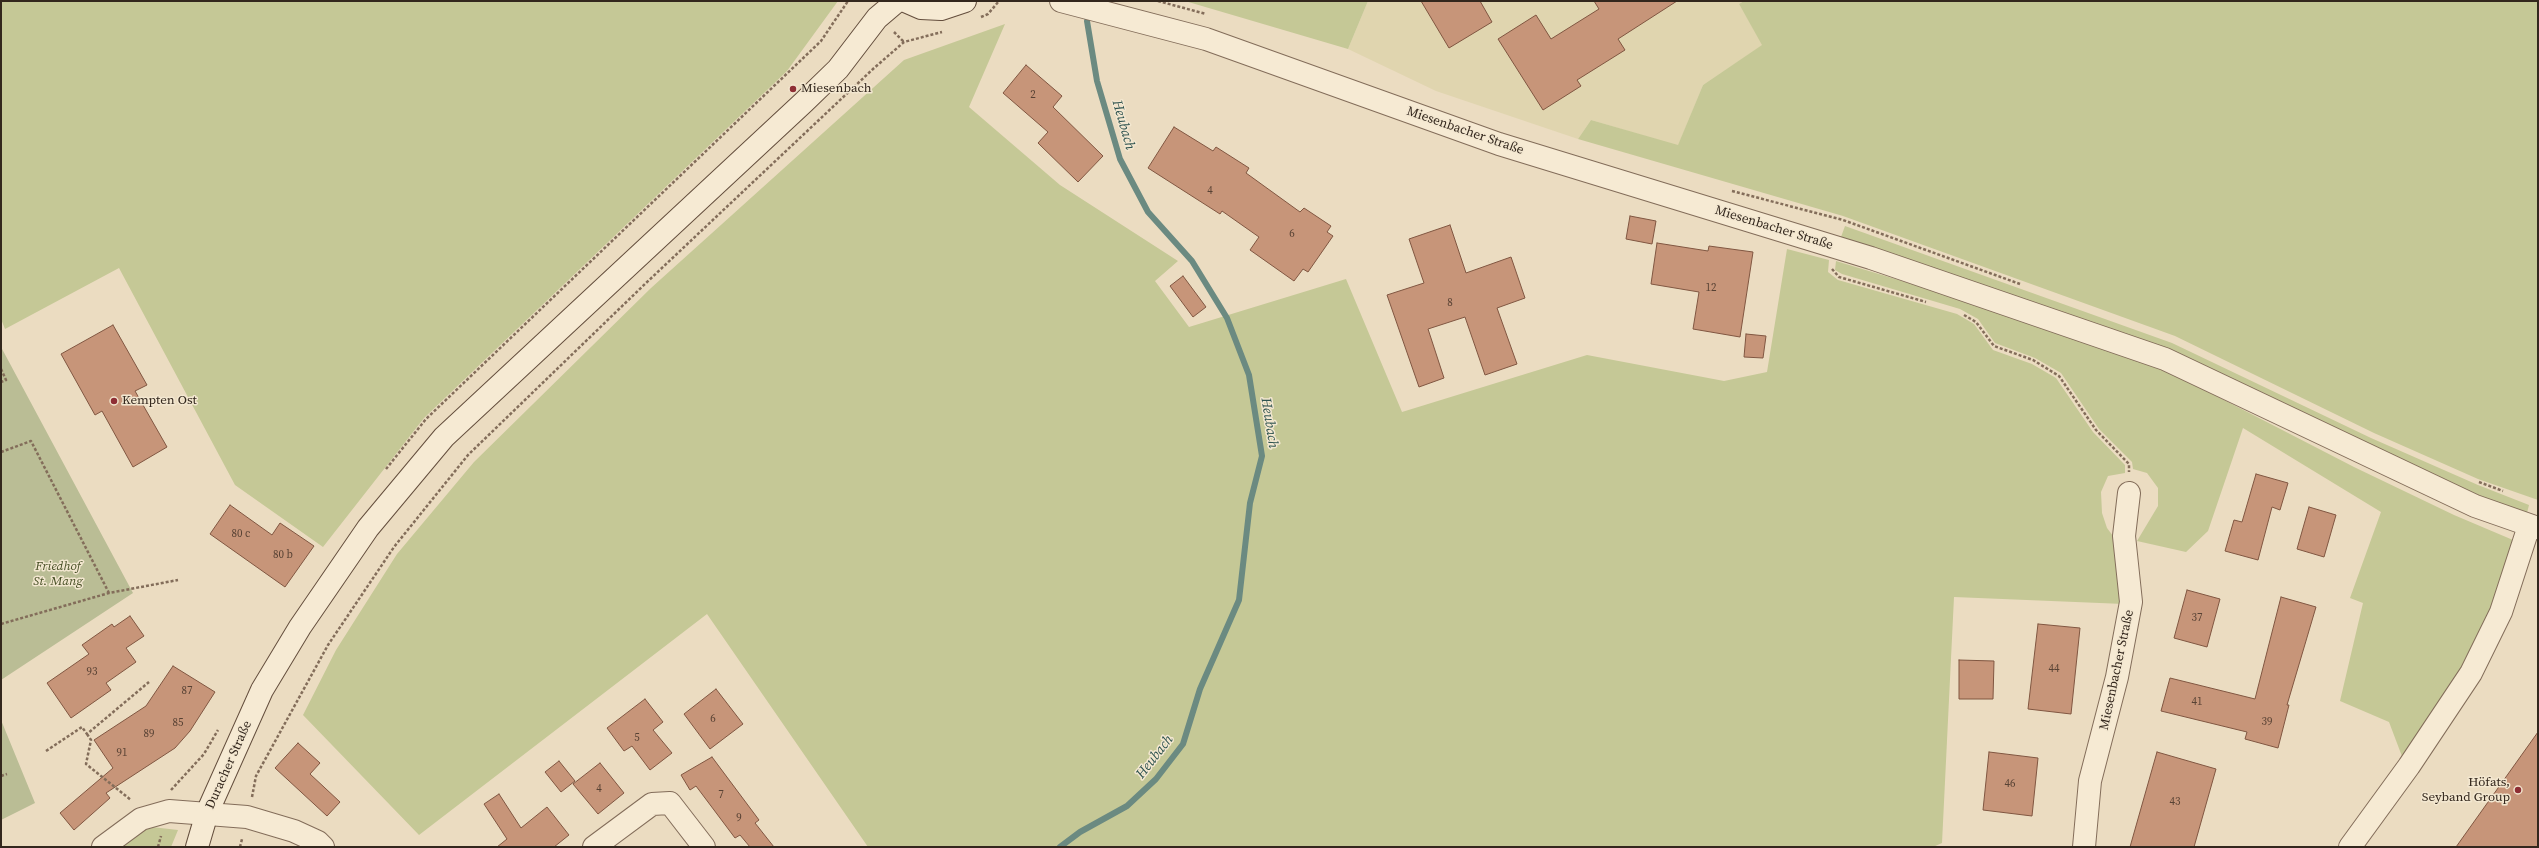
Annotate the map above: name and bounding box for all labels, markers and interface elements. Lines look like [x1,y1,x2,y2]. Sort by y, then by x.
place label: Miesenbach [801,81,872,97]
marker: Miesenbach [788,84,798,94]
house number: 2 [1030,88,1036,102]
water label: Heubach [1108,98,1138,152]
street label: Miesenbacher Straße [1404,104,1526,158]
house number: 4 [1207,184,1213,198]
street label: Miesenbacher Straße [1713,203,1835,253]
house number: 6 [1289,227,1295,241]
house number: 12 [1706,281,1716,295]
house number: 8 [1447,296,1453,310]
place label: Kempten Ost [122,393,197,409]
marker: Kempten Ost [109,396,119,406]
water label: Heubach [1257,397,1281,449]
house number: 80 c [232,527,250,541]
house number: 80 b [273,548,293,562]
park label: Friedhof St. Mang [33,559,83,590]
street label: Miesenbacher Straße [2097,608,2137,732]
house number: 37 [2192,611,2202,625]
house number: 44 [2049,662,2059,676]
house number: 93 [87,665,97,679]
house number: 87 [182,684,192,698]
house number: 41 [2192,695,2202,709]
house number: 6 [710,712,716,726]
house number: 39 [2262,715,2272,729]
house number: 85 [173,716,183,730]
street label: Duracher Straße [203,718,255,812]
house number: 89 [144,727,154,741]
house number: 5 [634,731,640,745]
water label: Heubach [1133,732,1177,782]
house number: 91 [117,746,127,760]
place label: Höfats, Seyband Group [2422,775,2510,806]
house number: 46 [2005,777,2015,791]
house number: 4 [596,782,602,796]
marker: Höfats, Seyband Group [2513,785,2523,795]
house number: 7 [718,788,724,802]
house number: 43 [2170,795,2180,809]
house number: 9 [736,811,742,825]

